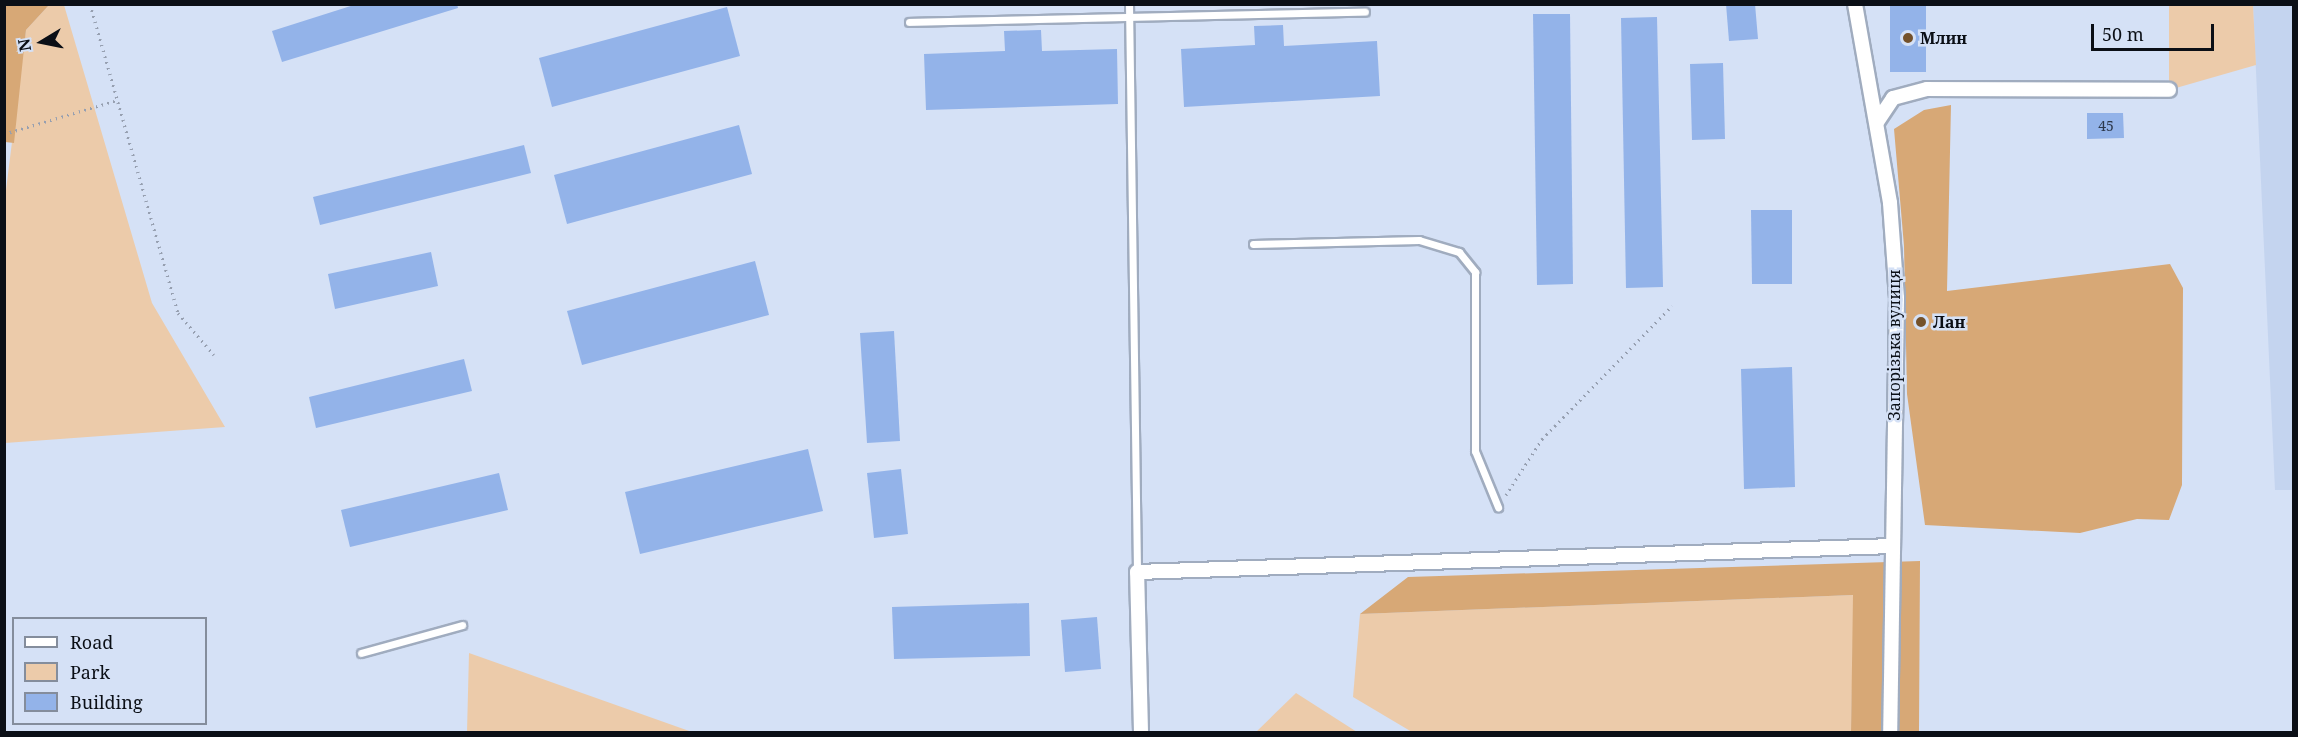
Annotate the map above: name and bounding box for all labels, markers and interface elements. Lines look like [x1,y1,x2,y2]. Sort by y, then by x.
north arrow [12,12,72,72]
scale bar [2094,12,2217,50]
text: 50 m [2102,22,2144,46]
place label: Млин [1920,28,1967,48]
marker: Млин [1901,31,1915,45]
text: N [12,37,36,53]
house number: 45 [2098,118,2114,134]
street label: Запорізька вулиця [1884,269,1904,421]
place label: Лан [1933,312,1965,332]
marker: Лан [1914,315,1928,329]
legend [12,617,207,725]
text: Road [70,630,113,654]
text: Park [70,660,110,684]
text: Building [70,690,143,714]

